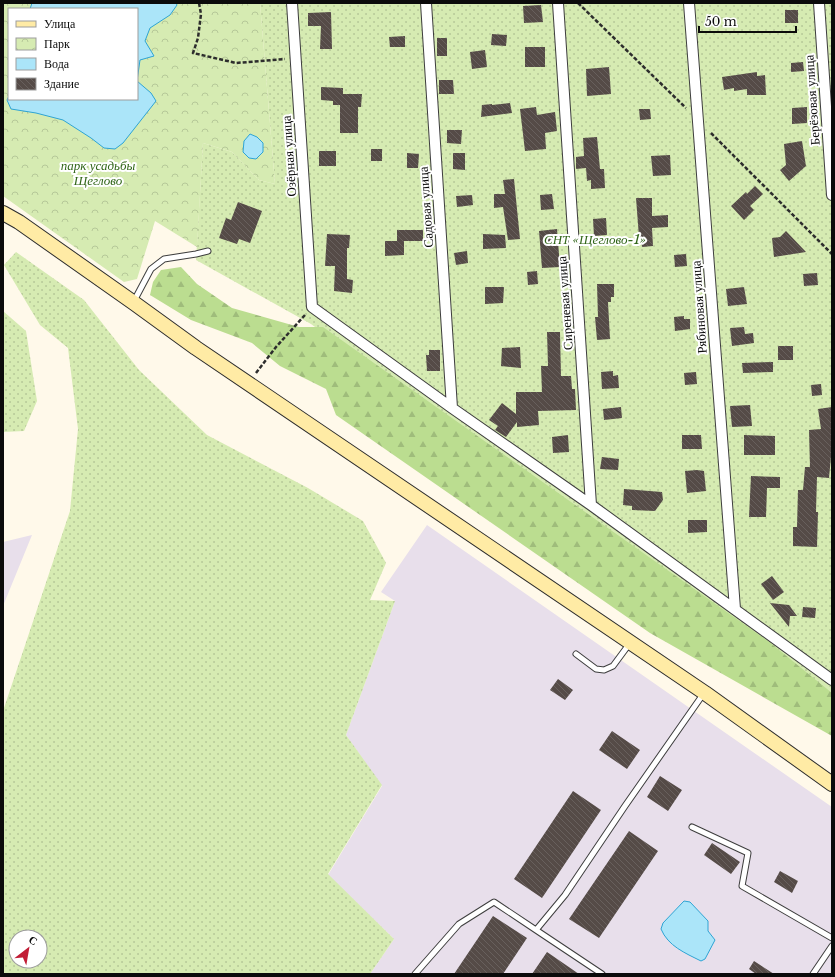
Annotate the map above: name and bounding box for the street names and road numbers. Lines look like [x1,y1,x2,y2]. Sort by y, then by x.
street label: Берёзовая улица [800,54,824,146]
street label: Озёрная улица [278,115,300,197]
street label: Садовая улица [415,166,437,248]
street label: Сиреневая улица [553,255,577,351]
street label: Рябиновая улица [687,260,711,354]

